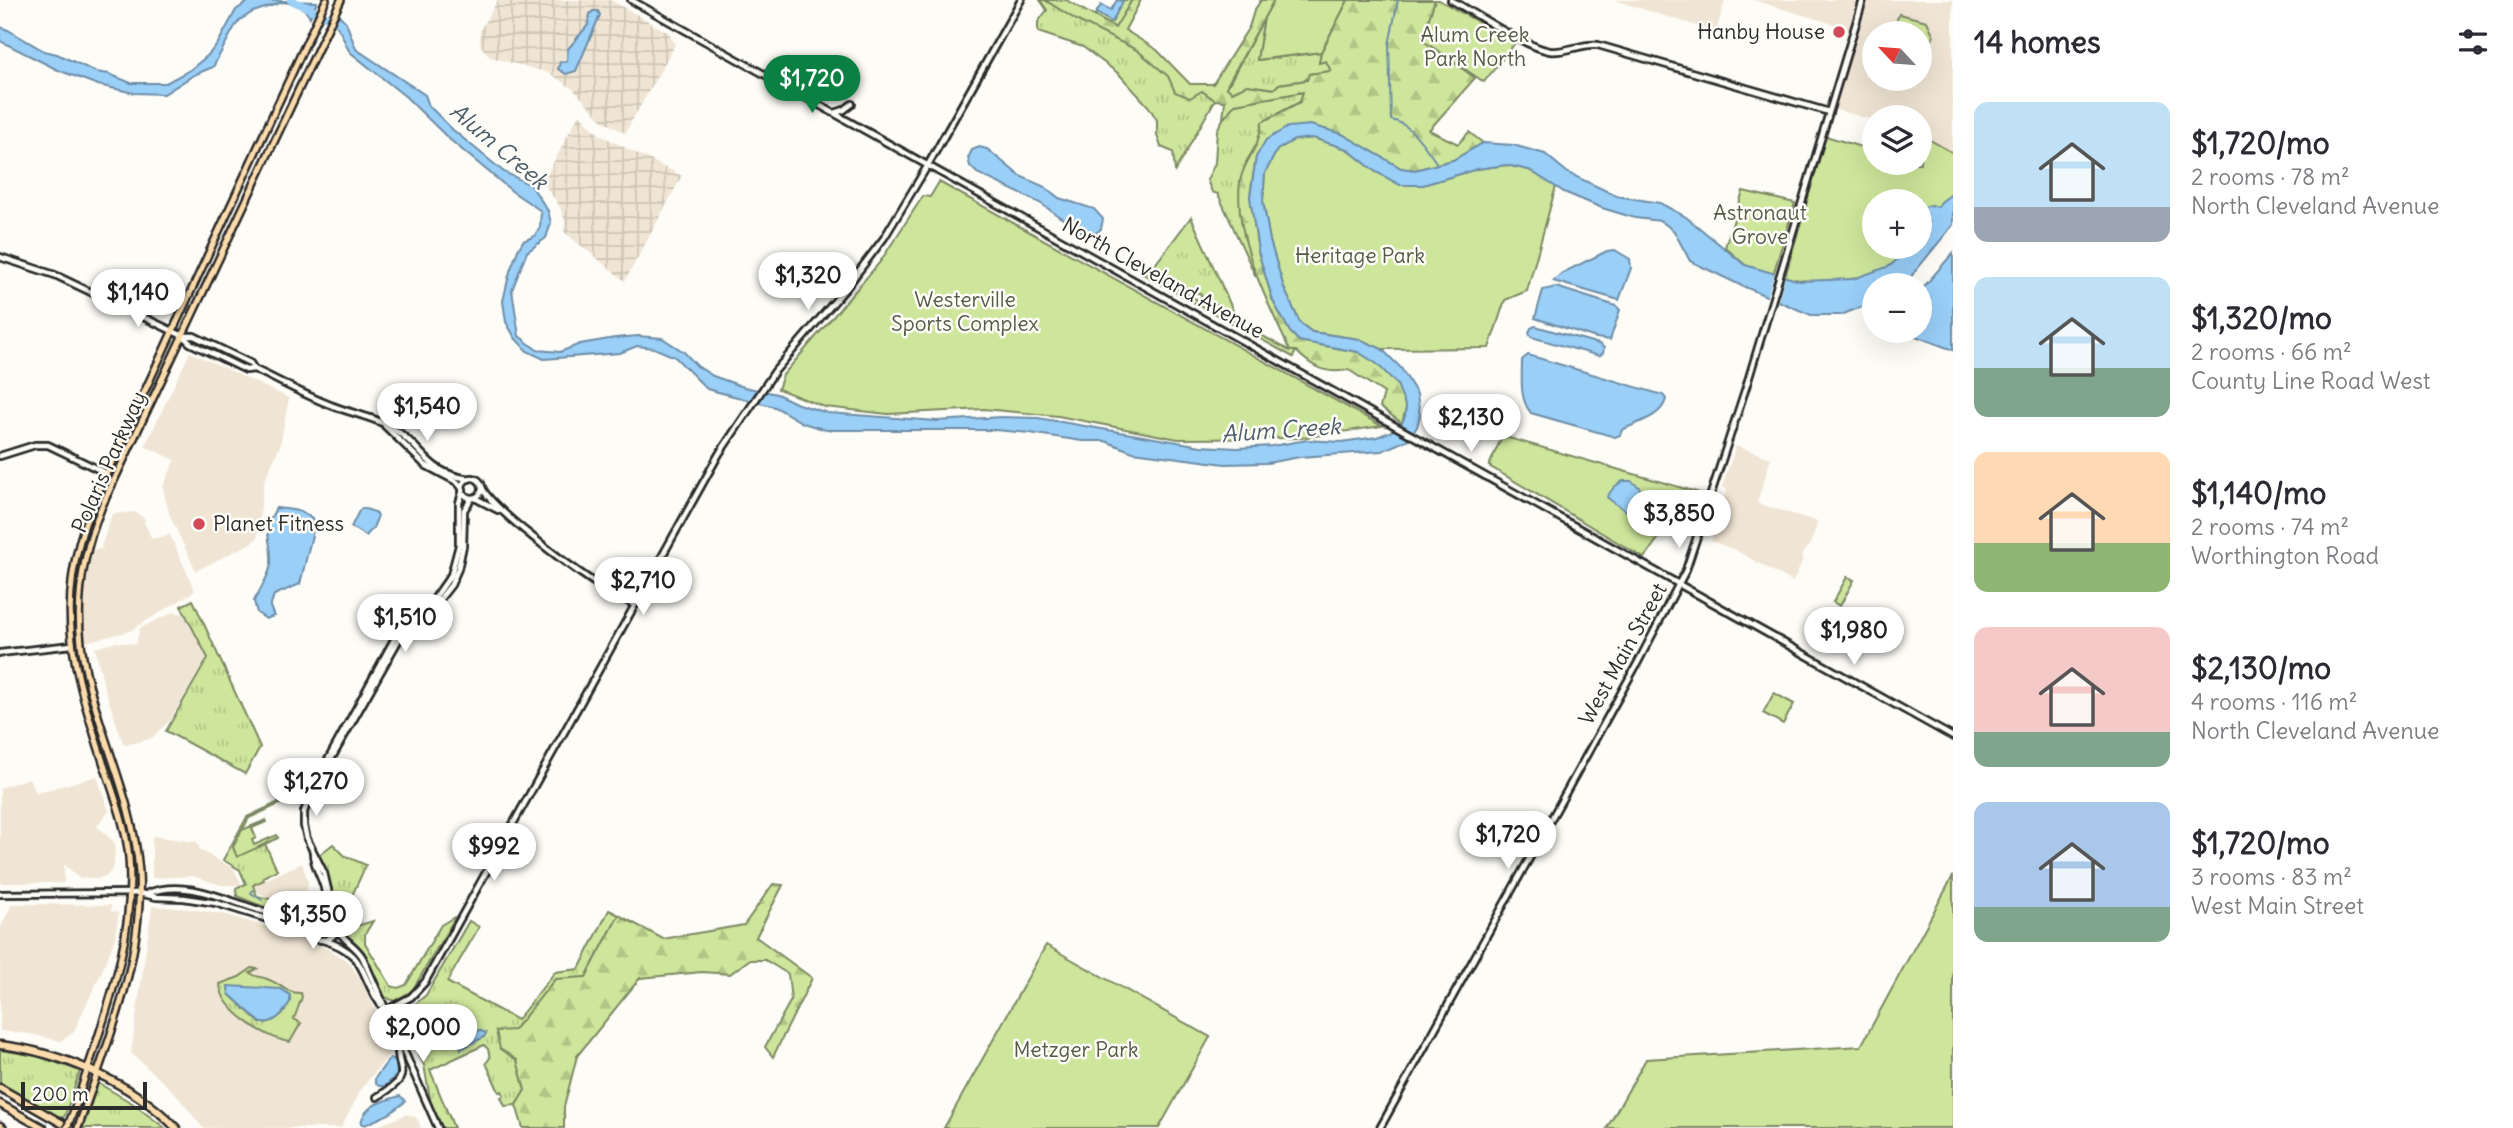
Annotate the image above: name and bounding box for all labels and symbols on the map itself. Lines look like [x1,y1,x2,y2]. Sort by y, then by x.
place label: Hanby House [1697,18,1825,45]
park label: Alum Creek Park North [1421,21,1529,72]
north arrow [1862,21,1932,91]
marker: Hanby House [1831,24,1847,40]
pin: $1,720 [755,55,869,115]
water label: Alum Creek [444,96,555,196]
park label: Astronaut Grove [1713,199,1807,250]
street label: North Cleveland Avenue [1058,211,1269,344]
park label: Heritage Park [1295,242,1425,269]
pin: $1,320 [751,252,865,312]
pin: $1,140 [81,270,195,329]
park label: Westerville Sports Complex [891,286,1039,337]
pin: $1,540 [370,384,484,443]
street label: Polaris Parkway [65,387,152,537]
pin: $2,130 [1414,394,1528,454]
water label: Alum Creek [1220,411,1343,448]
pin: $3,850 [1622,490,1736,550]
place label: Planet Fitness [213,510,344,537]
marker: Planet Fitness [191,516,207,532]
pin: $2,710 [586,558,700,617]
street label: West Main Street [1572,578,1673,729]
pin: $1,510 [348,594,462,654]
pin: $1,980 [1797,608,1911,667]
pin: $1,270 [259,758,373,818]
pin: $1,720 [1451,812,1565,871]
pin: $992 [453,824,535,883]
pin: $1,350 [256,892,370,951]
pin: $2,000 [366,1004,480,1064]
park label: Metzger Park [1013,1036,1139,1063]
scale bar [21,1079,147,1111]

